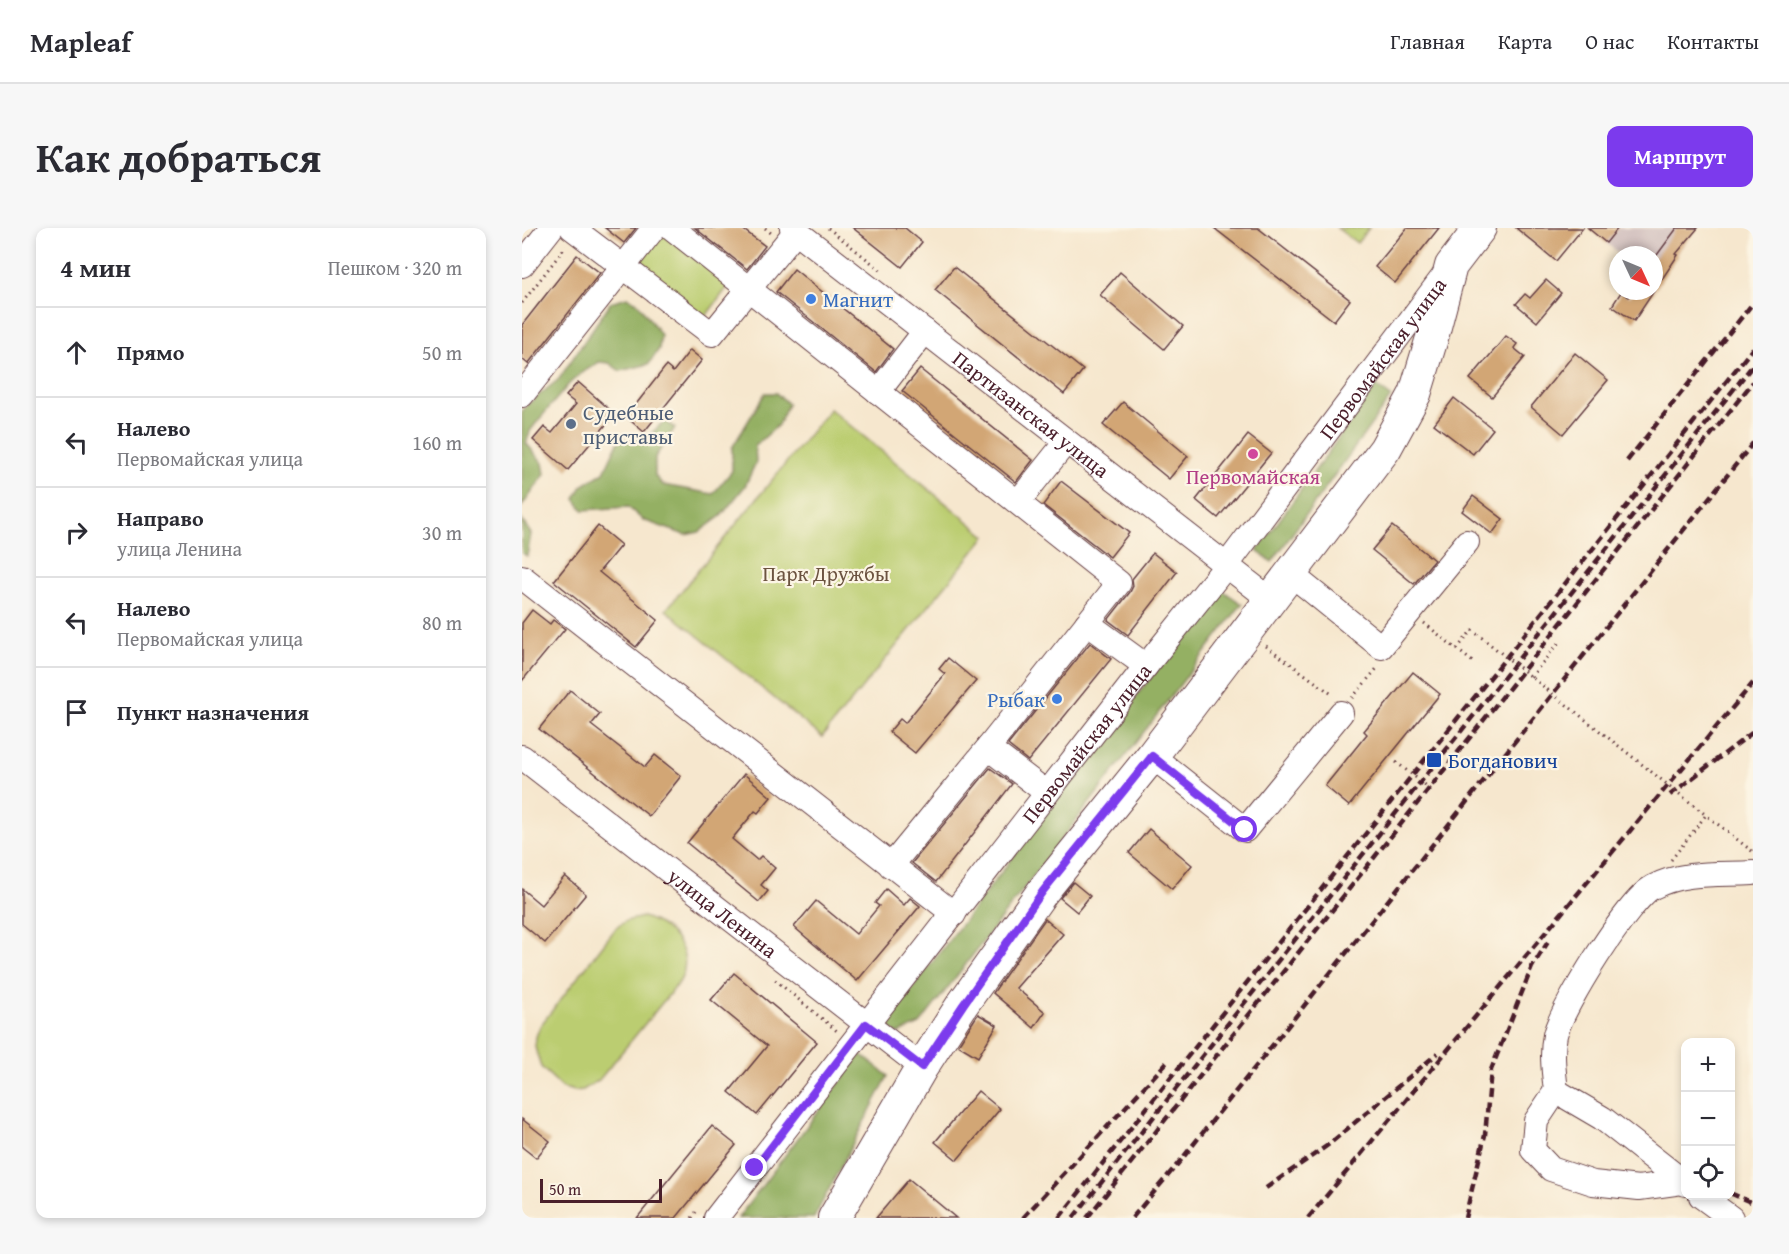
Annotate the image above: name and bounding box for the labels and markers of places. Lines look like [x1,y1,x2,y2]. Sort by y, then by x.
place label: Магнит [823,284,893,315]
marker: Магнит [804,292,818,306]
place label: Судебные приставы [583,397,674,452]
marker: Судебные приставы [564,417,578,431]
marker: Первомайская [1246,447,1260,461]
place label: Первомайская [1186,461,1320,492]
place label: Рыбак [987,684,1045,715]
marker: Рыбак [1050,692,1064,706]
place label: Богданович [1448,745,1558,776]
marker: Богданович [1425,751,1443,769]

